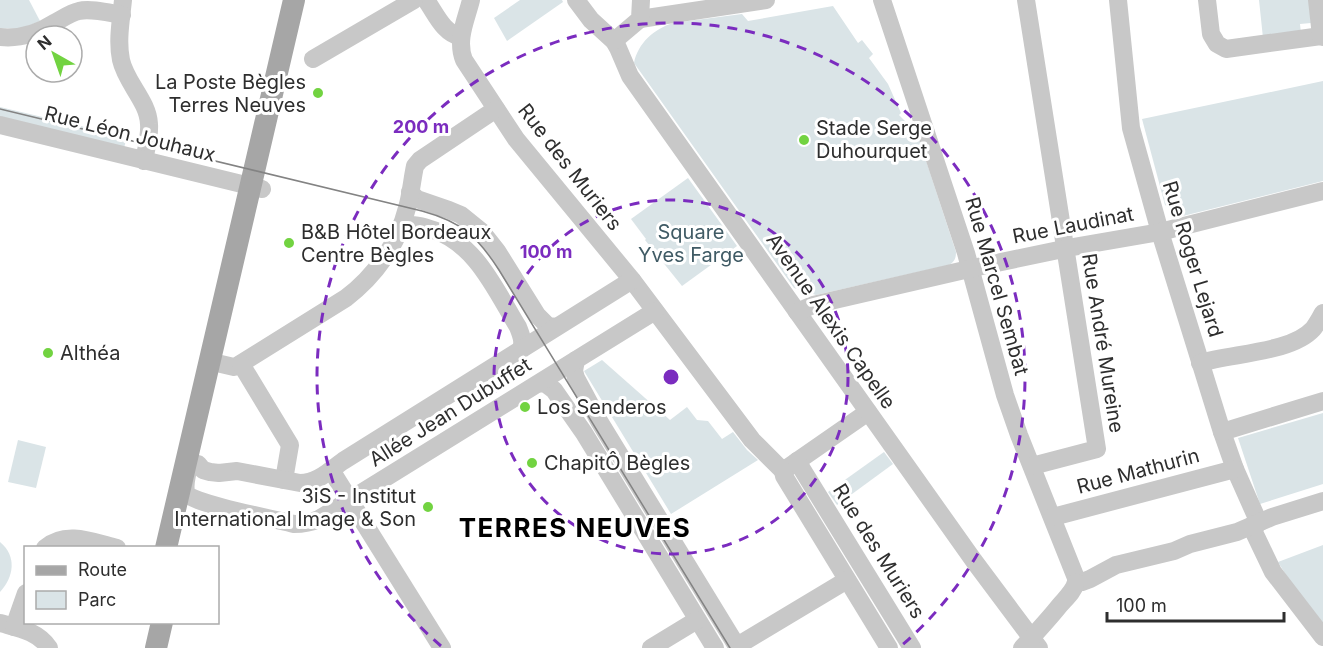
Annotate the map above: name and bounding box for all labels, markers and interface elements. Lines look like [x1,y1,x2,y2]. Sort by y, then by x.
north arrow [24,24,84,84]
text: N [33,31,55,54]
place label: La Poste Bègles Terres Neuves [155,70,306,117]
marker: La Poste Bègles Terres Neuves [311,86,325,100]
street label: Rue des Muriers [513,99,627,235]
street label: Rue Léon Jouhaux [42,101,218,167]
text: 200 m [393,116,449,137]
place label: Stade Serge Duhourquet [816,116,932,163]
marker: Stade Serge Duhourquet [797,133,811,147]
street label: Rue Roger Lejard [1158,178,1228,340]
street label: Rue Marcel Sembat [960,194,1034,378]
street label: Rue Laudinat [1010,201,1136,249]
place label: B&B Hôtel Bordeaux Centre Bègles [301,220,491,267]
park label: Square Yves Farge [638,220,744,267]
street label: Avenue Alexis Capelle [761,229,901,413]
marker: B&B Hôtel Bordeaux Centre Bègles [282,236,296,250]
text: 100 m [520,241,572,262]
street label: Rue André Mureine [1077,252,1129,434]
place label: Althéa [60,341,120,365]
marker: Althéa [41,346,55,360]
street label: Allée Jean Dubuffet [365,352,536,472]
centre of rings [661,367,681,387]
place label: Los Senderos [537,395,666,419]
marker: Los Senderos [518,400,532,414]
street label: Rue Mathurin [1074,443,1202,499]
place label: ChapitÔ Bègles [544,451,690,475]
marker: ChapitÔ Bègles [525,456,539,470]
street label: Rue des Muriers [828,479,930,623]
place label: 3iS - Institut International Image & Son [174,484,416,531]
marker: 3iS - Institut International Image & Son [421,500,435,514]
district label: TERRES NEUVES [459,512,691,543]
legend [24,546,219,624]
text: Route [78,559,127,580]
scale bar [1107,585,1284,623]
text: Parc [78,589,116,610]
text: 100 m [1116,595,1167,616]

